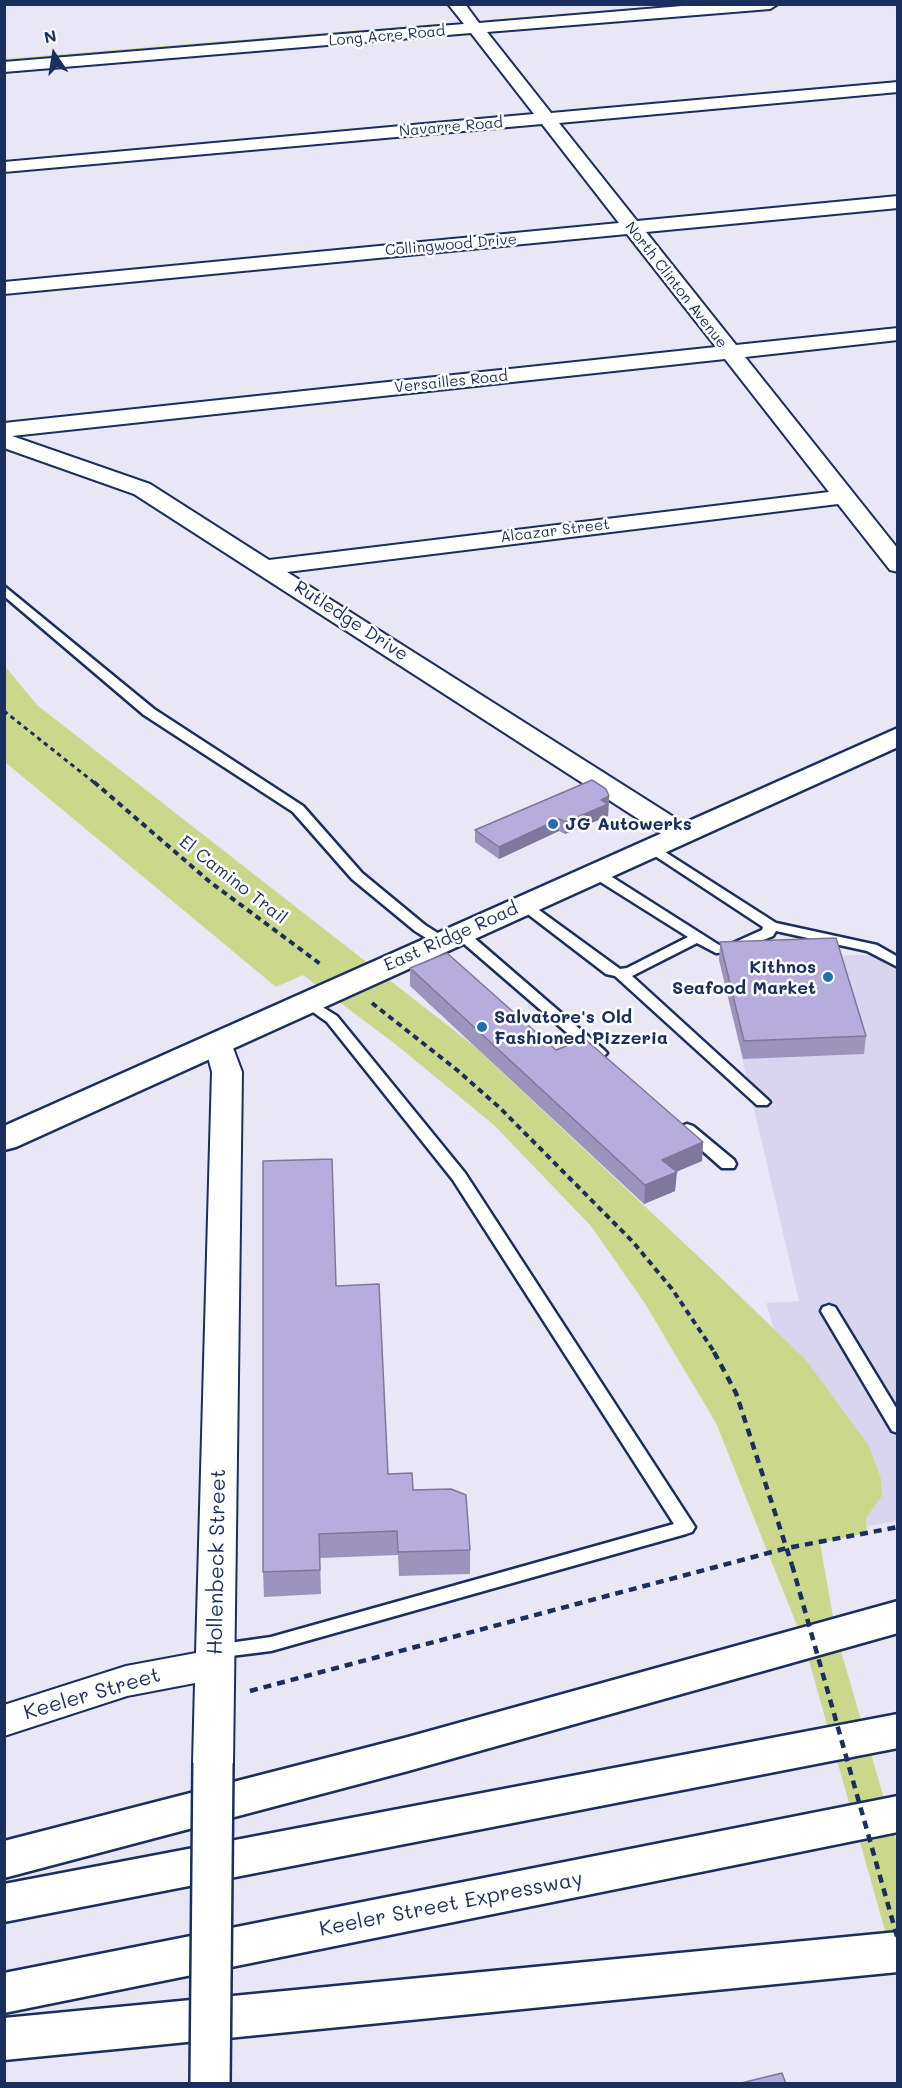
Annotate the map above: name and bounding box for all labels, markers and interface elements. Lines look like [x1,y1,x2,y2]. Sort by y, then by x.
street label: Long Acre Road [328,22,446,50]
north arrow [24,24,84,84]
text: N [42,24,58,47]
street label: Navarre Road [398,113,504,141]
street label: North Clinton Avenue [621,218,731,352]
street label: Collingwood Drive [384,230,518,260]
street label: Versailles Road [393,367,509,397]
street label: Alcazar Street [499,515,611,547]
street label: Rutledge Drive [290,576,412,666]
place label: JG Autowerks [565,813,692,835]
marker: JG Autowerks [546,817,560,831]
street label: El Camino Trail [175,831,291,929]
street label: East Ridge Road [381,898,521,976]
place label: Kithnos Seafood Market [672,956,816,998]
marker: Kithnos Seafood Market [821,970,835,984]
place label: Salvatore's Old Fashioned Pizzeria [494,1006,668,1048]
marker: Salvatore's Old Fashioned Pizzeria [475,1020,489,1034]
street label: Hollenbeck Street [203,1469,231,1655]
street label: Keeler Street [21,1662,163,1726]
street label: Keeler Street Expressway [317,1866,585,1942]

